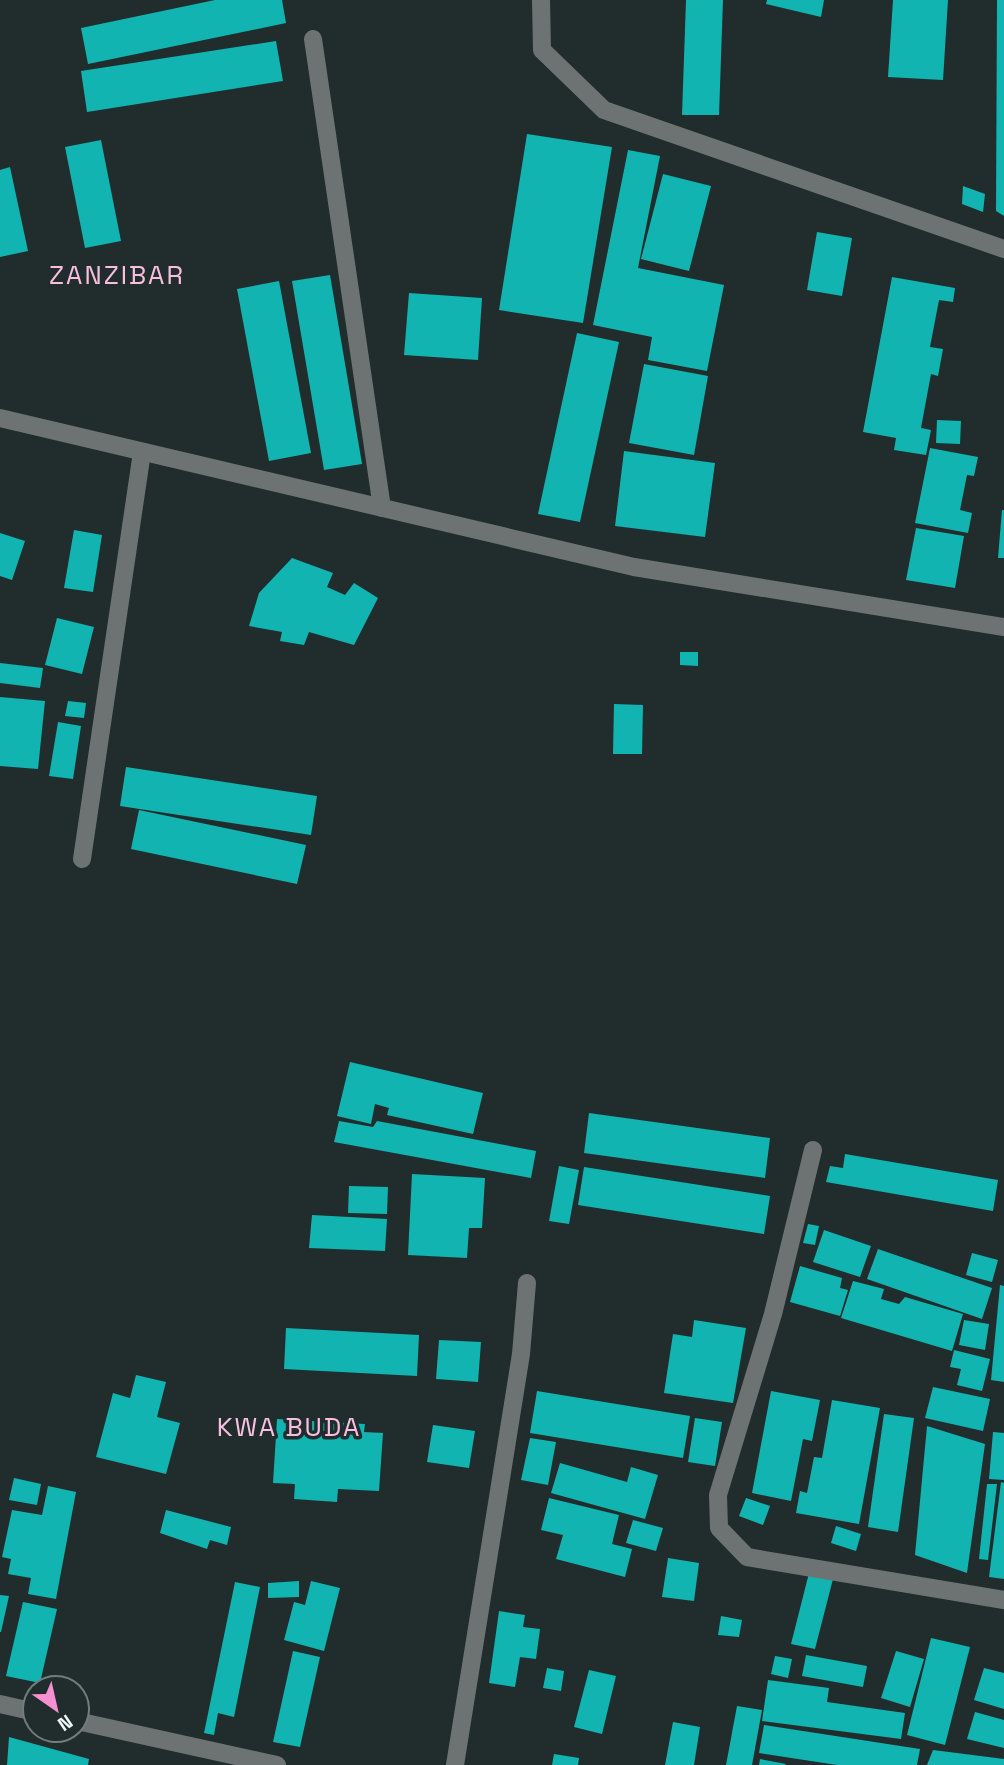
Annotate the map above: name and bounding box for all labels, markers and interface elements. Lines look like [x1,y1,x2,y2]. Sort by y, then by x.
district label: ZANZIBAR [49,258,185,292]
district label: KWA BUDA [217,1410,361,1444]
north arrow [21,1674,91,1744]
text: N [53,1709,77,1737]

